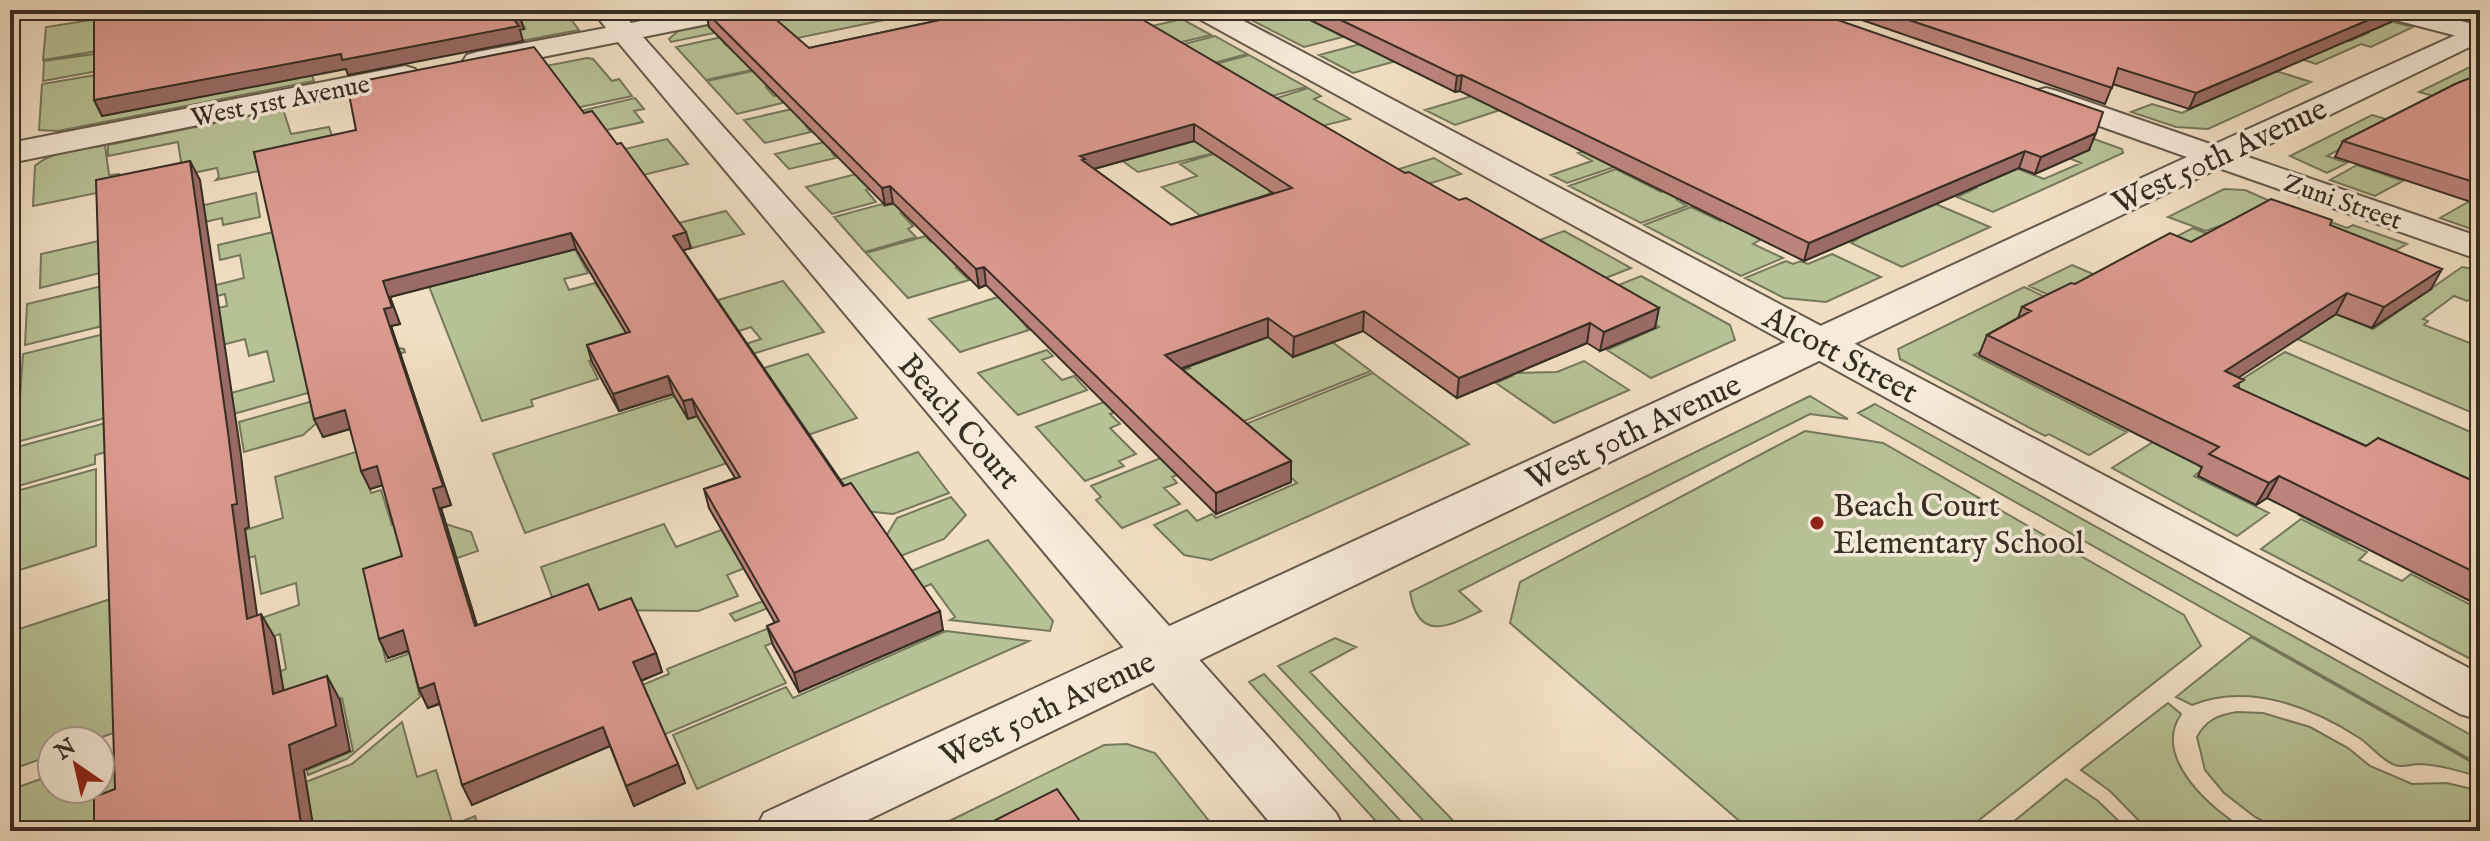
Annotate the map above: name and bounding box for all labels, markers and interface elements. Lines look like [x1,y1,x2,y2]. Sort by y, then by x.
street label: West 51st Avenue [188,68,373,135]
street label: West 50th Avenue [2106,89,2334,225]
street label: Zuni Street [2279,167,2406,238]
street label: Alcott Street [1754,298,1924,414]
street label: Beach Court [888,346,1028,499]
street label: West 50th Avenue [1520,365,1748,501]
place label: Beach Court Elementary School [1833,487,2084,565]
marker: Beach Court Elementary School [1808,514,1826,532]
street label: West 50th Avenue [934,642,1162,778]
north arrow [36,725,116,805]
text: N [49,733,82,768]

